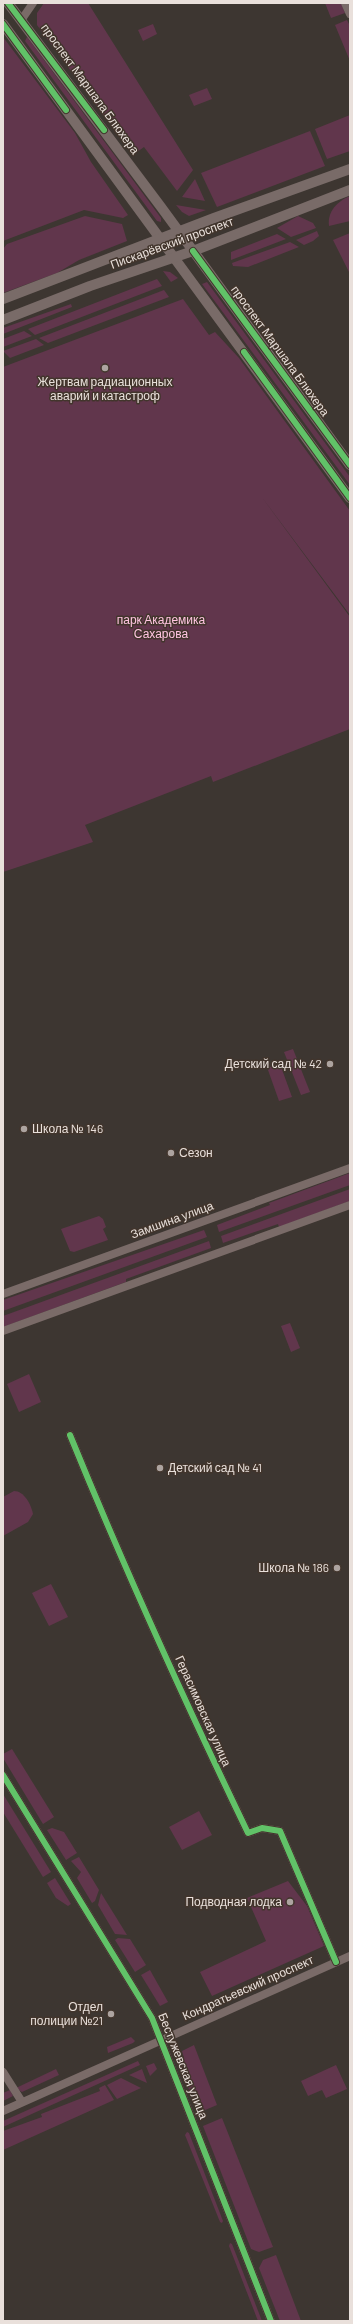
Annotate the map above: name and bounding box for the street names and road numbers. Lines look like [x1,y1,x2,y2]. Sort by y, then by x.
street label: проспект Маршала Блюхера [38,21,143,157]
street label: Пискарёвский проспект [108,213,236,272]
street label: проспект Маршала Блюхера [228,283,333,419]
street label: Замшина улица [128,1197,216,1241]
street label: Герасимовская улица [172,1653,235,1769]
street label: Кондратьевский проспект [180,1952,316,2023]
street label: Бестужевская улица [155,2010,212,2121]

